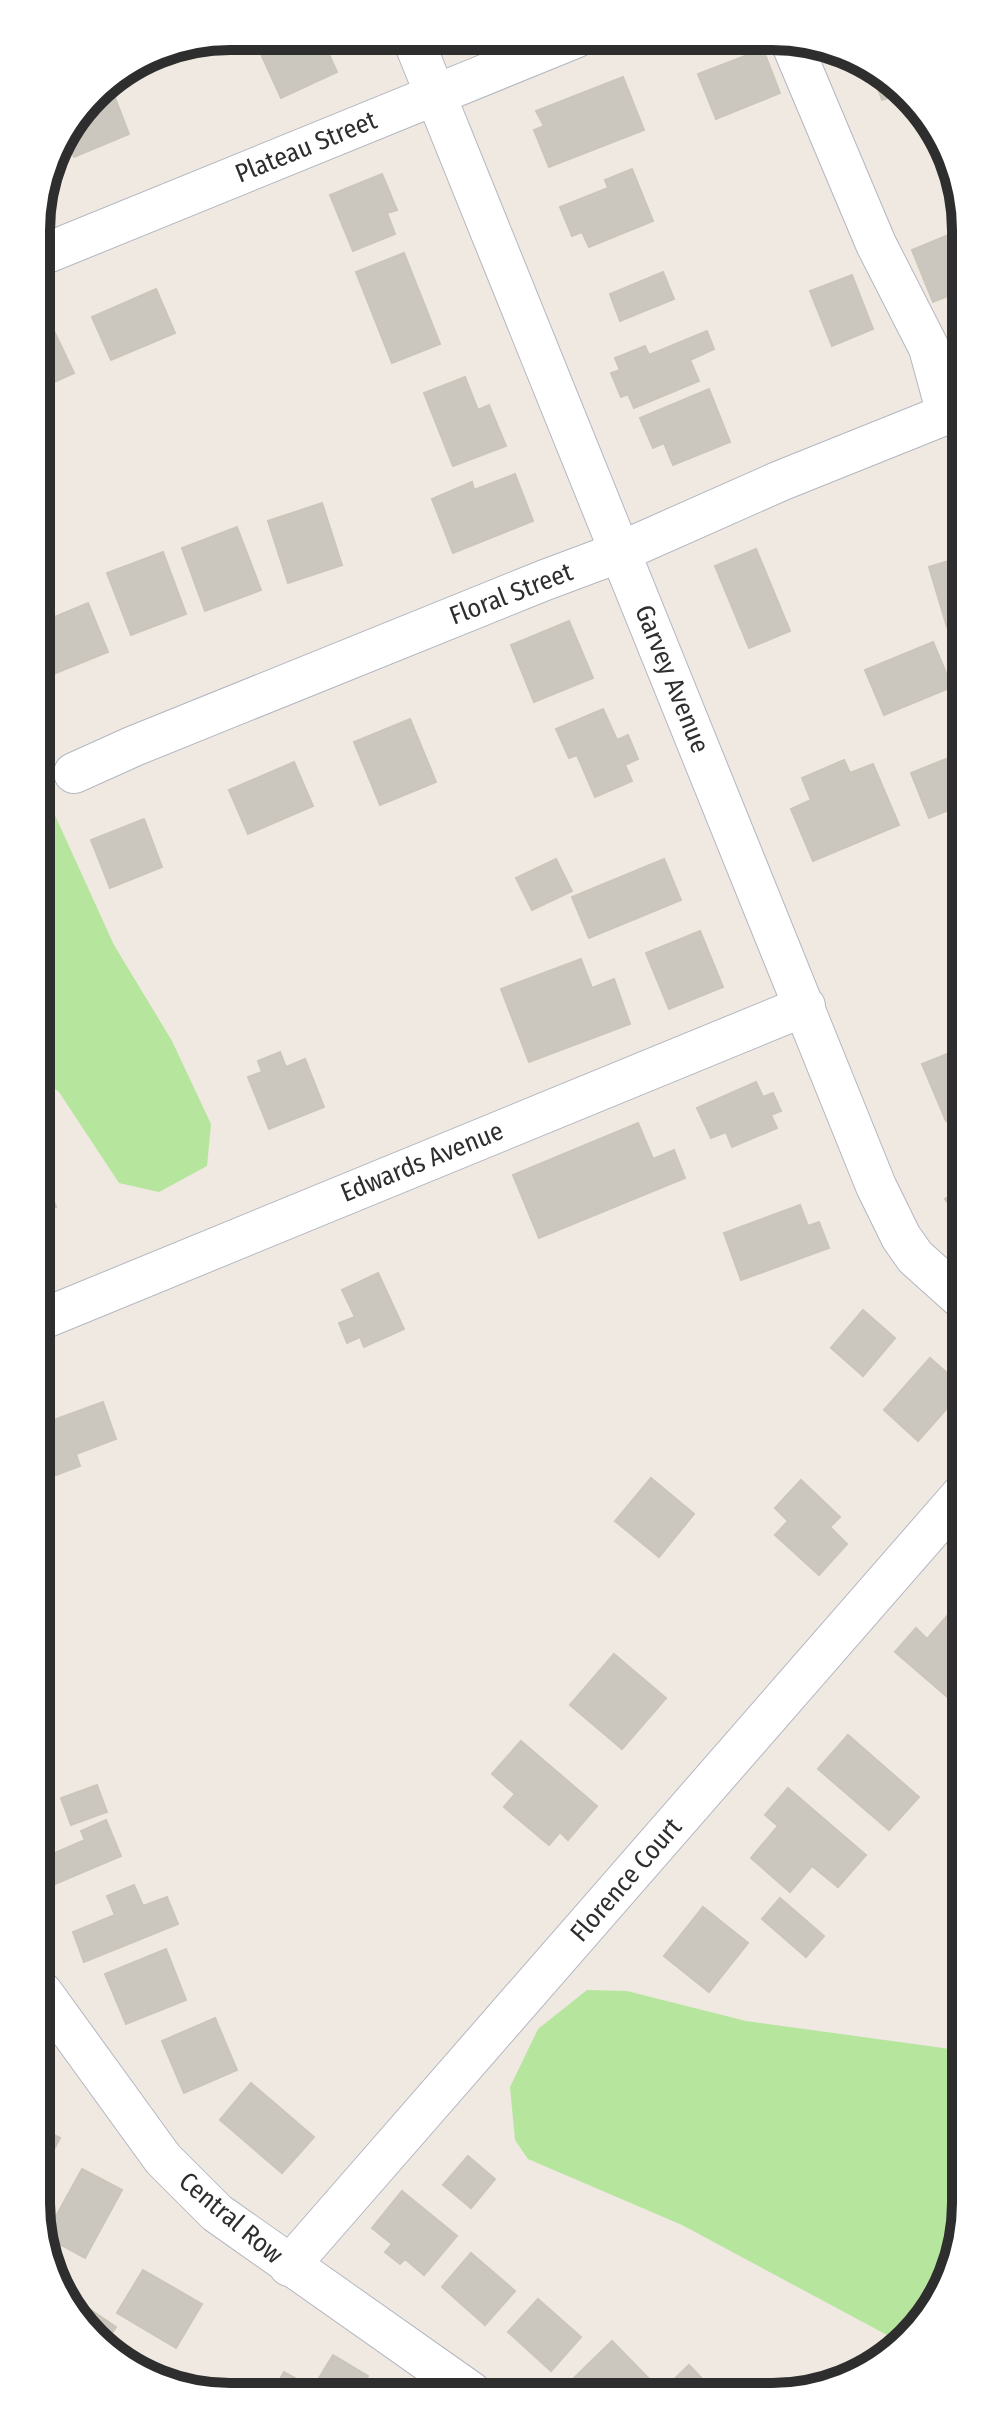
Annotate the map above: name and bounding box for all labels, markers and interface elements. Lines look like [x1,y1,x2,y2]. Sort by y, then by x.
street label: Plateau Street [231,104,382,189]
street label: Floral Street [445,556,577,632]
street label: Garvey Avenue [628,601,716,757]
street label: Edwards Avenue [336,1115,508,1209]
street label: Florence Court [564,1812,688,1948]
street label: Central Row [173,2166,289,2270]

